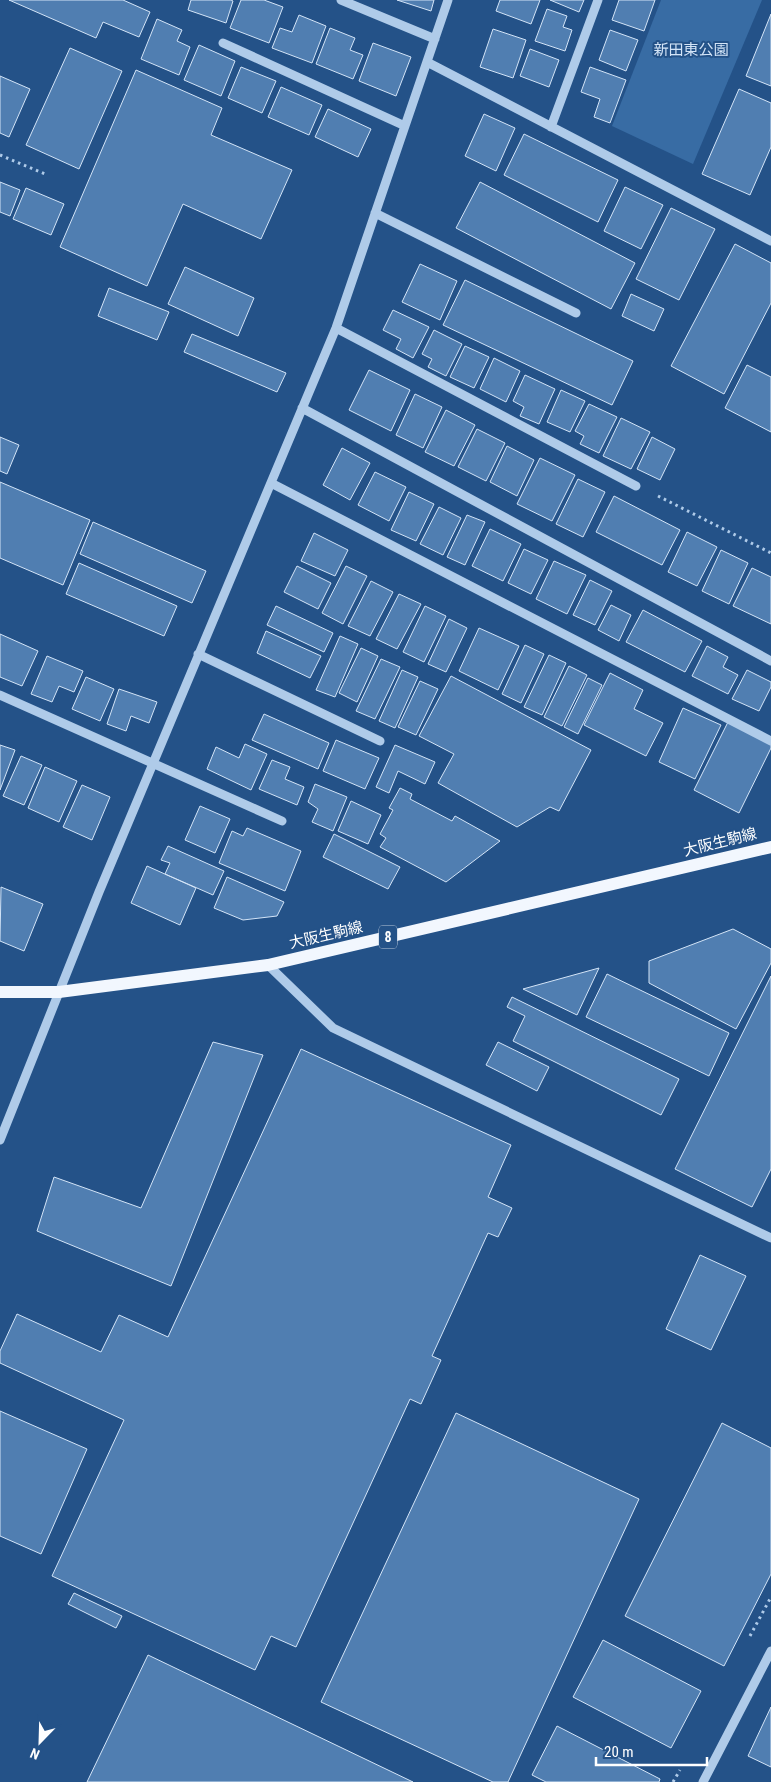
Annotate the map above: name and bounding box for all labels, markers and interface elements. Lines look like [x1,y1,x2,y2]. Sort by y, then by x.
park label: 新田東公園 [653,41,729,59]
street label: 大阪生駒線 [681,824,759,860]
street label: 大阪生駒線 [287,918,365,952]
road number: 8 [379,926,397,949]
north arrow [15,1717,65,1767]
scale bar [596,1734,707,1766]
text: 20 m [604,1743,634,1761]
text: N [28,1745,42,1763]

